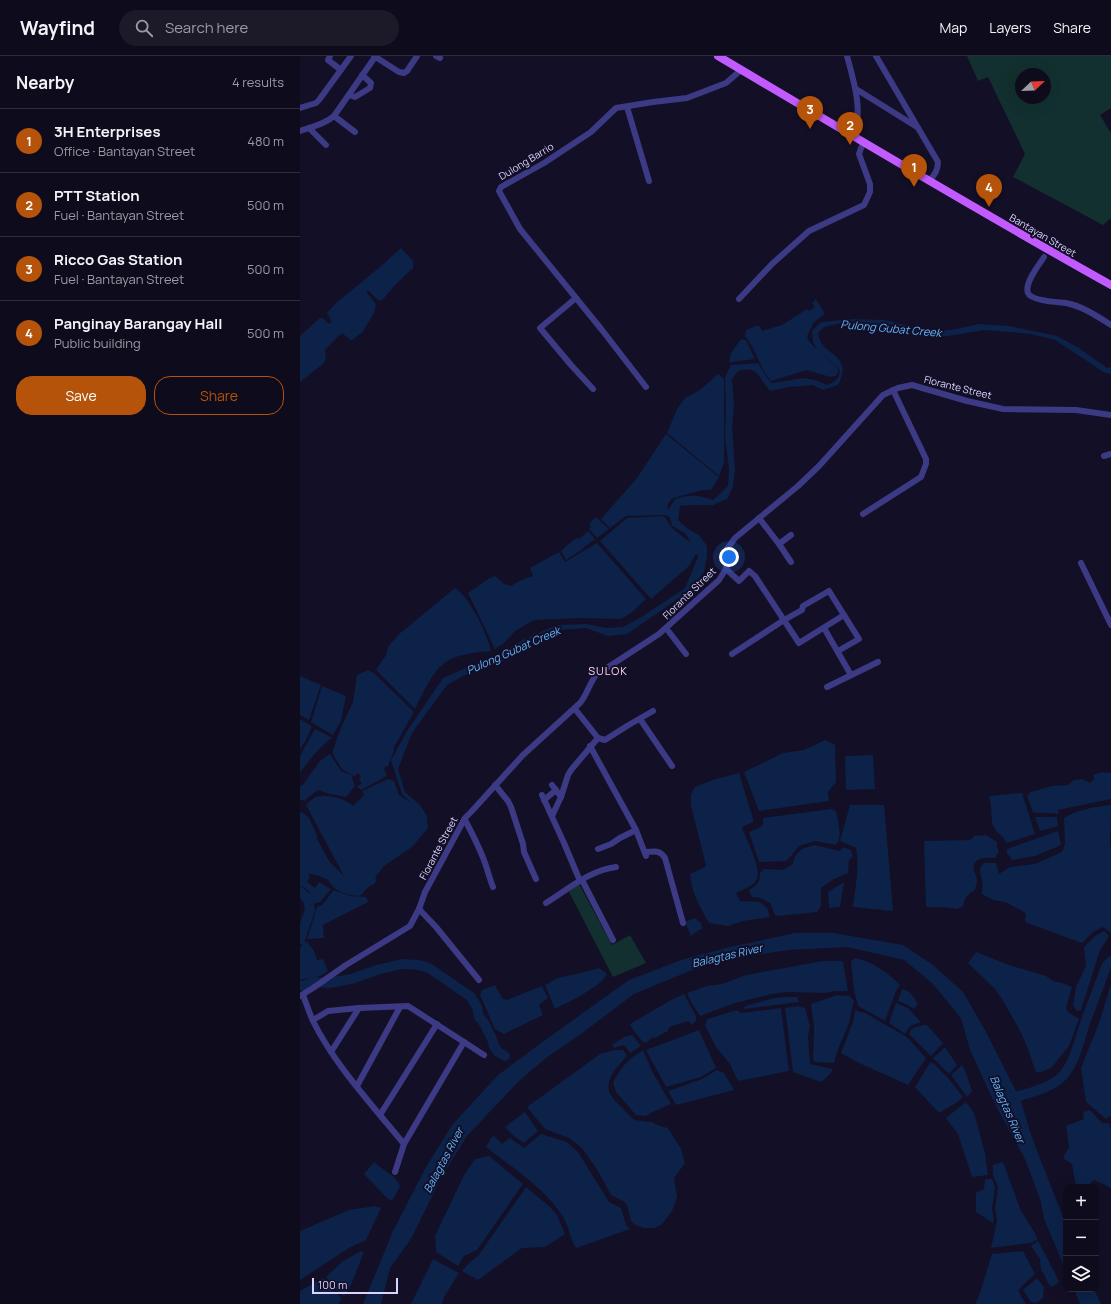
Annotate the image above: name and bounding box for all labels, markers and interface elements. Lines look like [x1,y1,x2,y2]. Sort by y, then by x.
search box [119,10,399,46]
text: Wayfind [20,15,95,41]
icon: search [133,17,155,39]
text: Search here [165,17,248,38]
text: Map [939,18,967,37]
text: Layers [989,18,1031,37]
text: Share [1053,18,1091,37]
north arrow [1015,68,1051,104]
text: Nearby [16,71,74,94]
text: 4 results [232,73,284,91]
pin: 3 [797,96,823,129]
pin: 2 [837,112,863,145]
text: 3H Enterprises [54,121,161,142]
text: 1 [26,132,32,150]
text: 480 m [247,132,284,150]
street label: Dulong Barrio [496,139,556,183]
text: Office · Bantayan Street [54,142,195,160]
pin: 1 [901,154,927,187]
pin: 4 [976,174,1002,207]
text: PTT Station [54,185,140,206]
text: 2 [25,196,33,214]
text: 500 m [247,196,284,214]
text: Fuel · Bantayan Street [54,206,184,224]
street label: Bantayan Street [1007,210,1079,260]
text: Ricco Gas Station [54,249,182,270]
text: 3 [25,260,33,278]
text: 500 m [247,260,284,278]
text: Fuel · Bantayan Street [54,270,184,288]
text: Panginay Barangay Hall [54,313,222,334]
water label: Pulong Gubat Creek [840,316,944,340]
text: 4 [25,324,33,342]
text: 500 m [247,324,284,342]
text: Public building [54,334,141,352]
street label: Florante Street [923,372,993,402]
button: Save [16,376,146,415]
button: Share [154,376,284,415]
your location [719,547,739,567]
street label: Florante Street [659,564,719,622]
water label: Pulong Gubat Creek [464,622,564,677]
district label: SULOK [588,663,628,678]
street label: Florante Street [416,814,460,882]
water label: Balagtas River [690,939,766,970]
water label: Balagtas River [987,1073,1030,1147]
water label: Balagtas River [420,1123,467,1195]
map controls [1063,1184,1099,1292]
button: + [1063,1184,1099,1220]
button: − [1063,1220,1099,1256]
button: layers [1063,1256,1099,1292]
scale bar [312,1276,398,1295]
text: 100 m [318,1277,347,1292]

